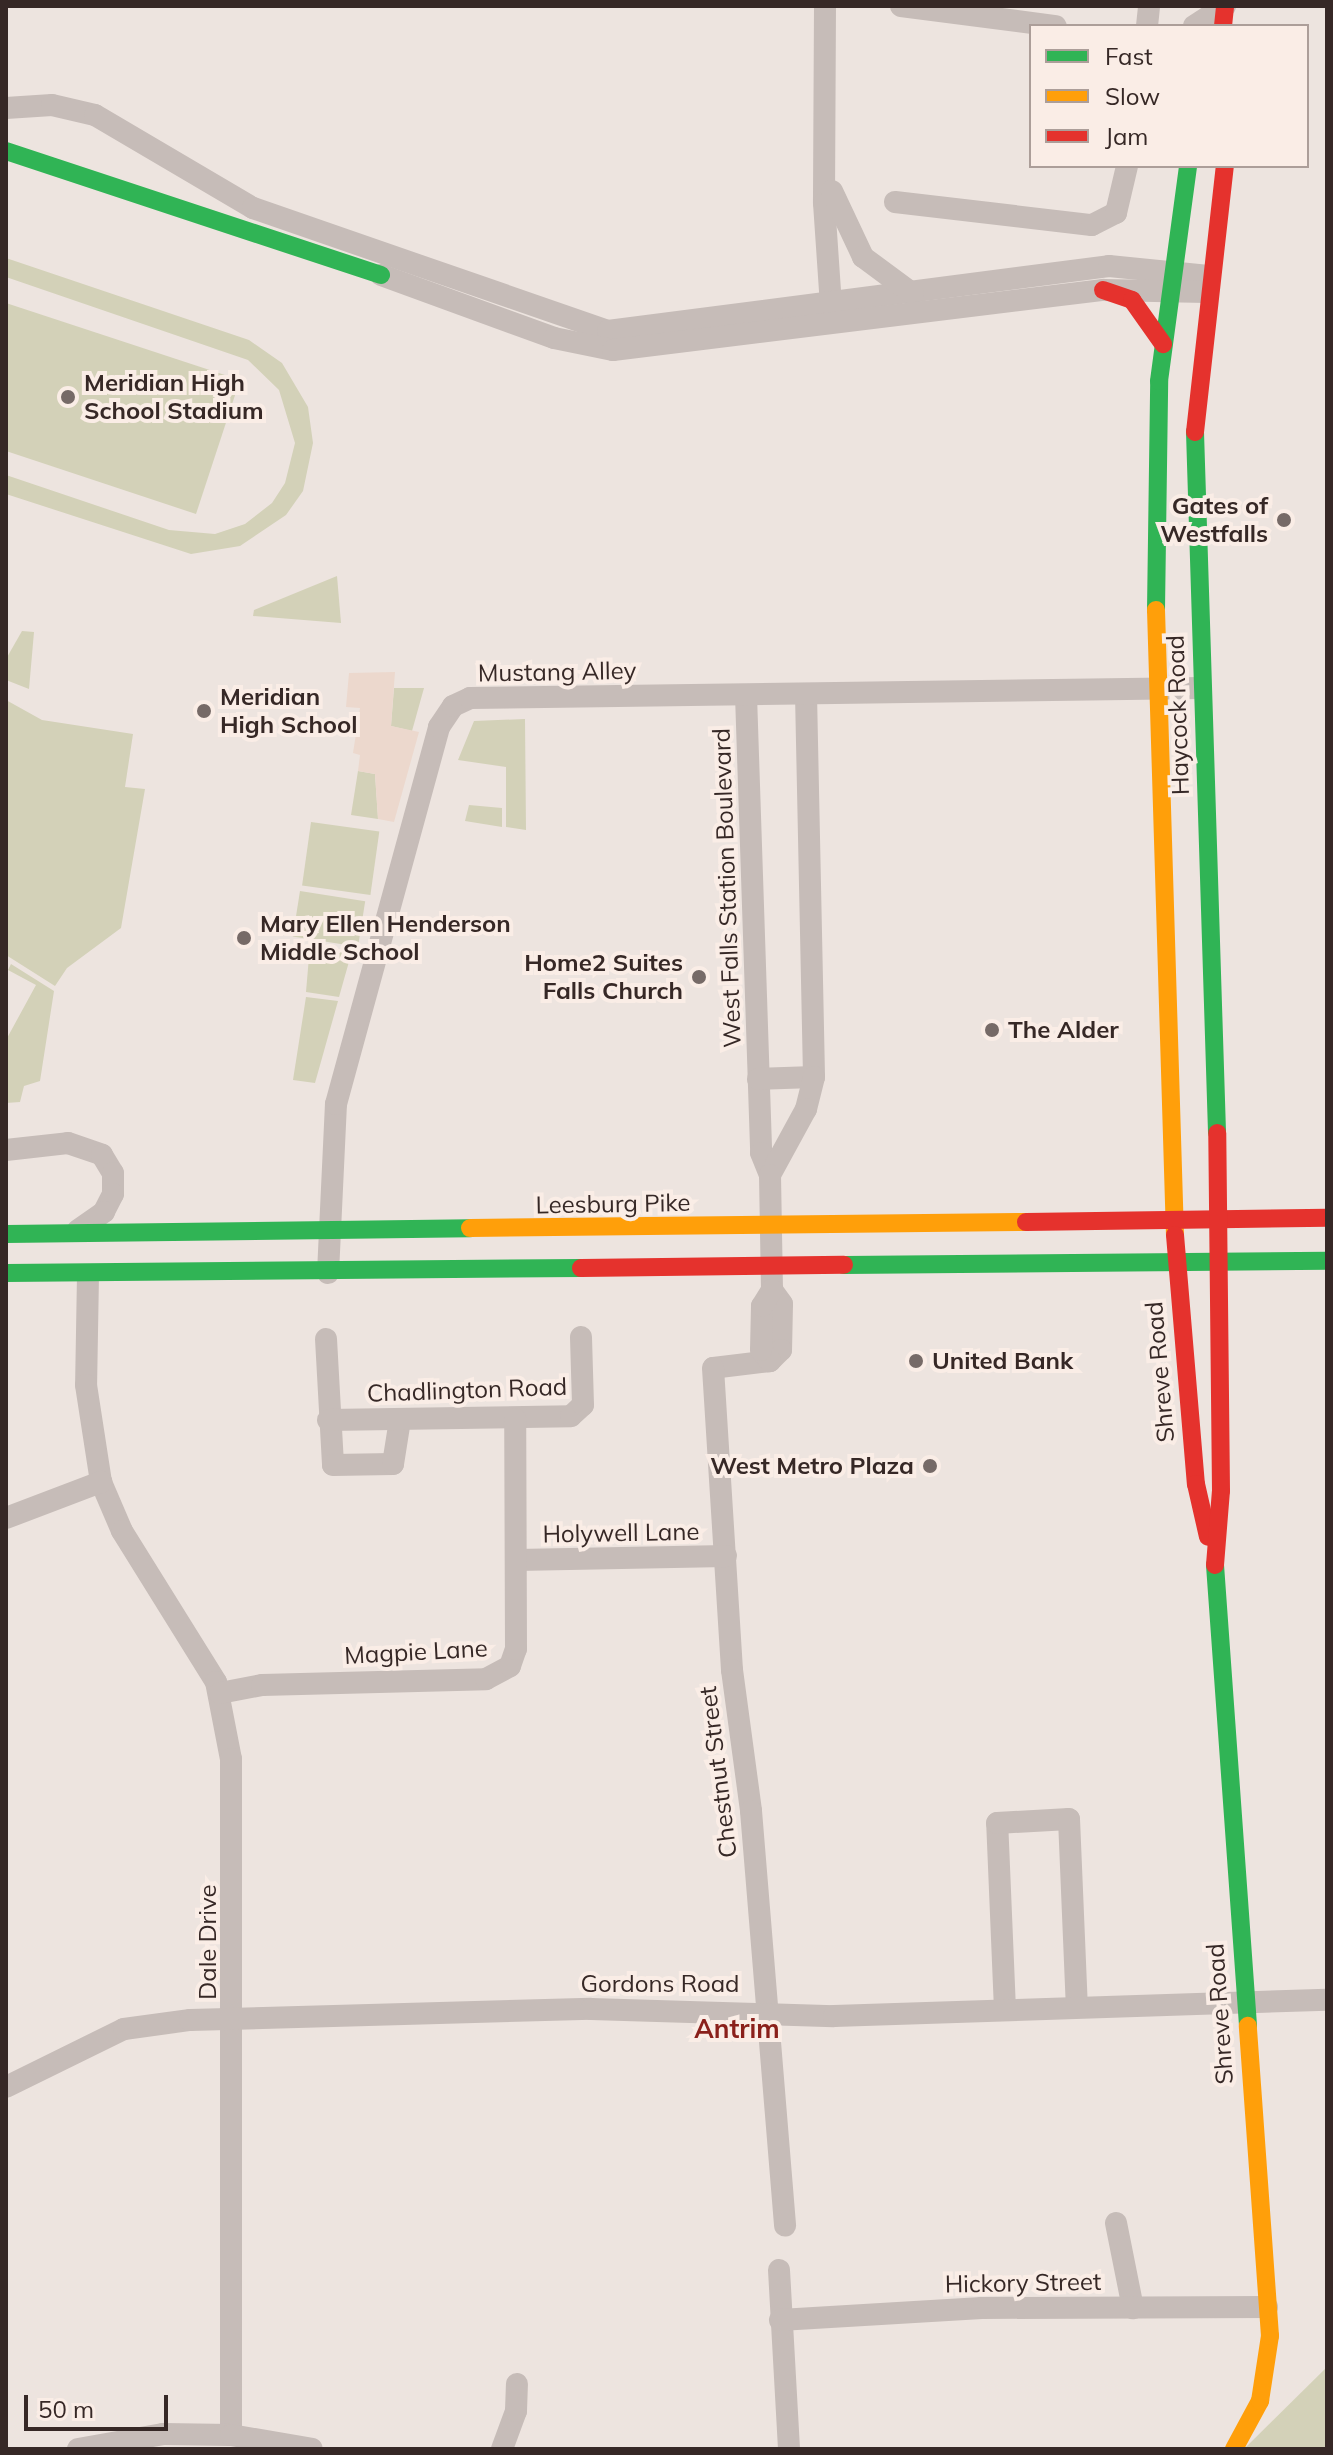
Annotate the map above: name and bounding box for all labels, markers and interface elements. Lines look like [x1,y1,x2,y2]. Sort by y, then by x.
legend [1029,24,1309,168]
text: Fast [1105,41,1153,71]
text: Slow [1105,81,1160,111]
text: Jam [1105,121,1148,151]
place label: Meridian High School Stadium [84,369,264,425]
marker: Meridian High School Stadium [59,388,77,406]
place label: Gates of Westfalls [1160,492,1268,548]
marker: Gates of Westfalls [1275,511,1293,529]
street label: Haycock Road [1161,635,1195,795]
street label: Mustang Alley [477,656,637,688]
place label: Meridian High School [220,683,358,739]
marker: Meridian High School [195,702,213,720]
street label: West Falls Station Boulevard [707,728,747,1048]
place label: Mary Ellen Henderson Middle School [260,910,511,966]
marker: Mary Ellen Henderson Middle School [235,929,253,947]
place label: Home2 Suites Falls Church [524,949,683,1005]
marker: Home2 Suites Falls Church [690,968,708,986]
place label: The Alder [1008,1016,1119,1044]
marker: The Alder [983,1021,1001,1039]
street label: Leesburg Pike [535,1188,691,1220]
street label: Shreve Road [1140,1300,1180,1444]
place label: United Bank [932,1347,1073,1375]
marker: United Bank [907,1352,925,1370]
street label: Chadlington Road [366,1372,568,1408]
place label: West Metro Plaza [710,1452,914,1480]
marker: West Metro Plaza [921,1457,939,1475]
street label: Holywell Lane [542,1517,700,1549]
street label: Magpie Lane [344,1634,488,1670]
street label: Chestnut Street [693,1685,743,1859]
street label: Dale Drive [194,1884,222,2000]
street label: Shreve Road [1201,1943,1239,2085]
street label: Gordons Road [581,1970,739,1998]
district label: Antrim [694,2013,780,2045]
street label: Hickory Street [944,2267,1102,2299]
scale bar [28,2379,172,2429]
text: 50 m [38,2394,94,2424]

